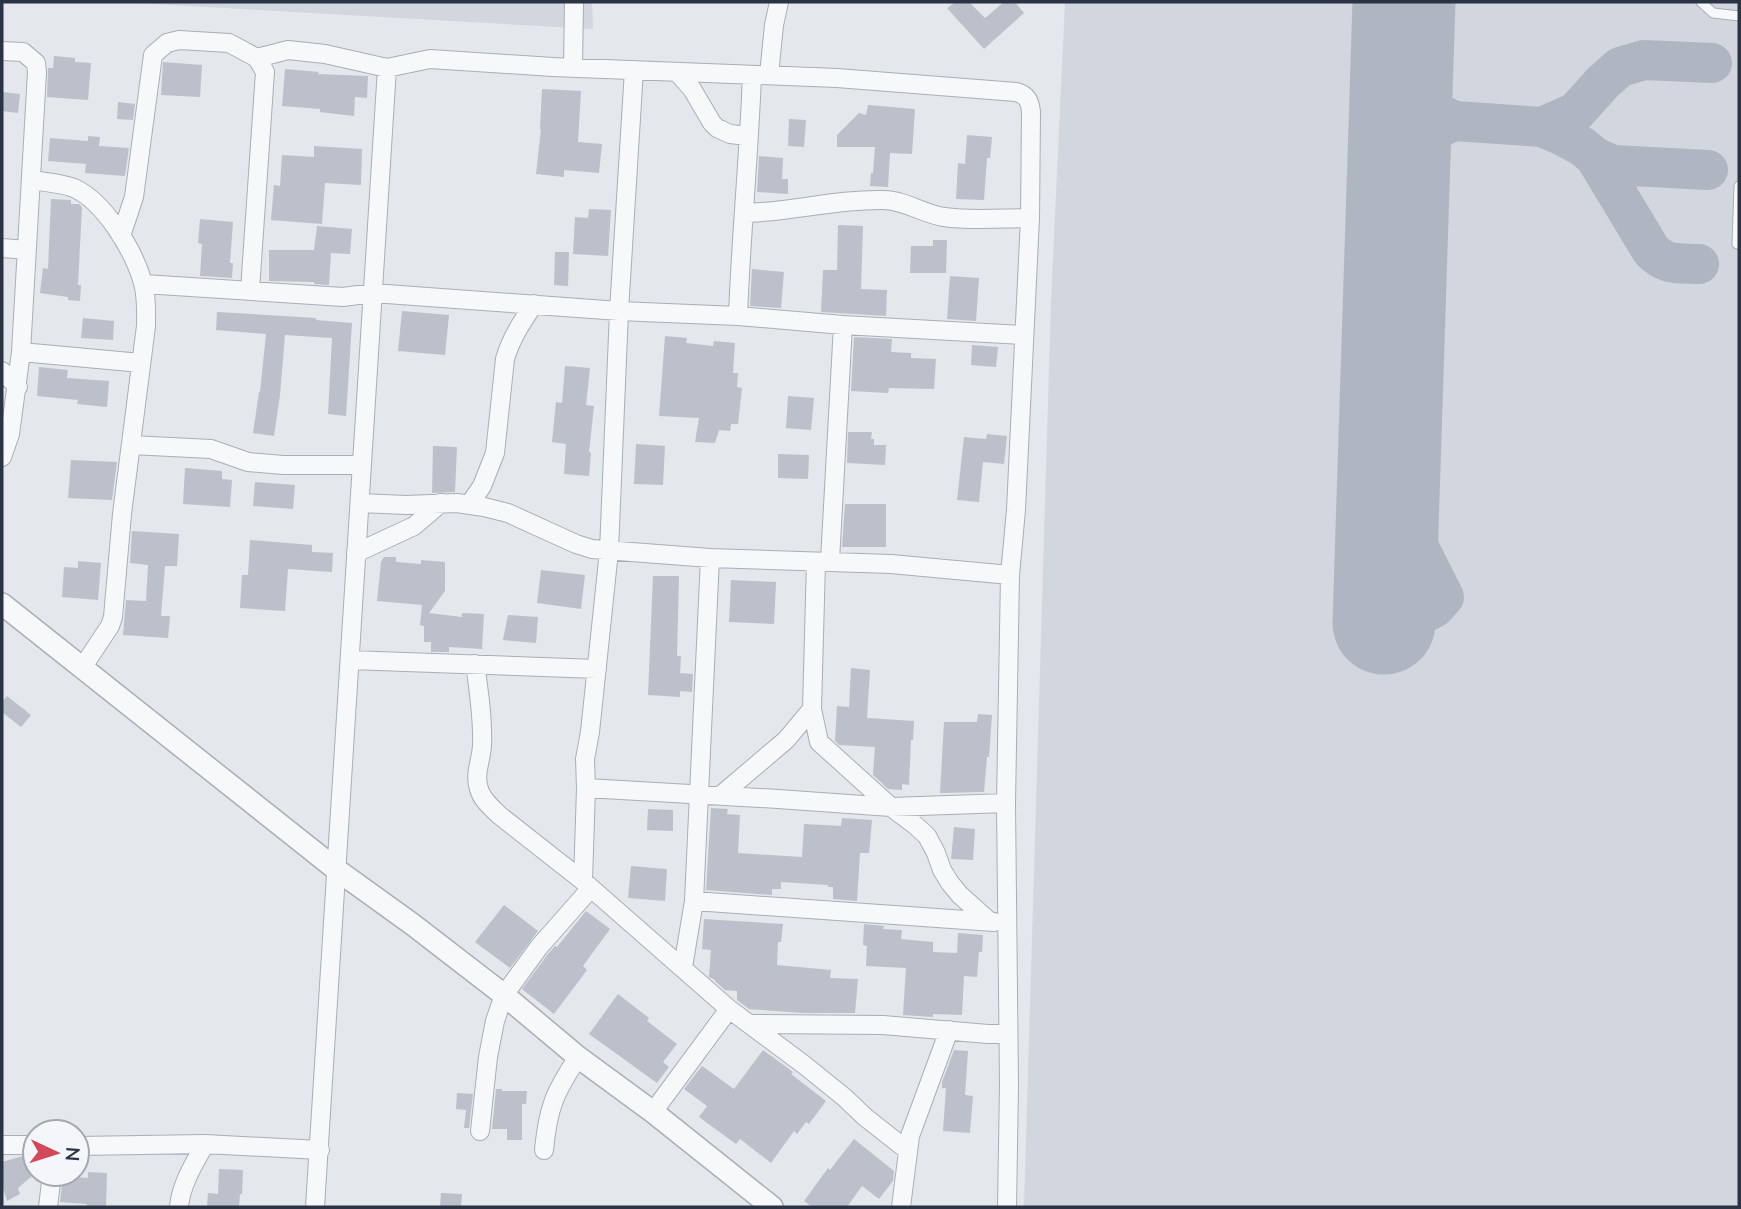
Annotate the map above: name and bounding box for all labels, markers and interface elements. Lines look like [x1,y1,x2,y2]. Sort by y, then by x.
north arrow [21,1118,91,1188]
text: N [58,1146,85,1162]

